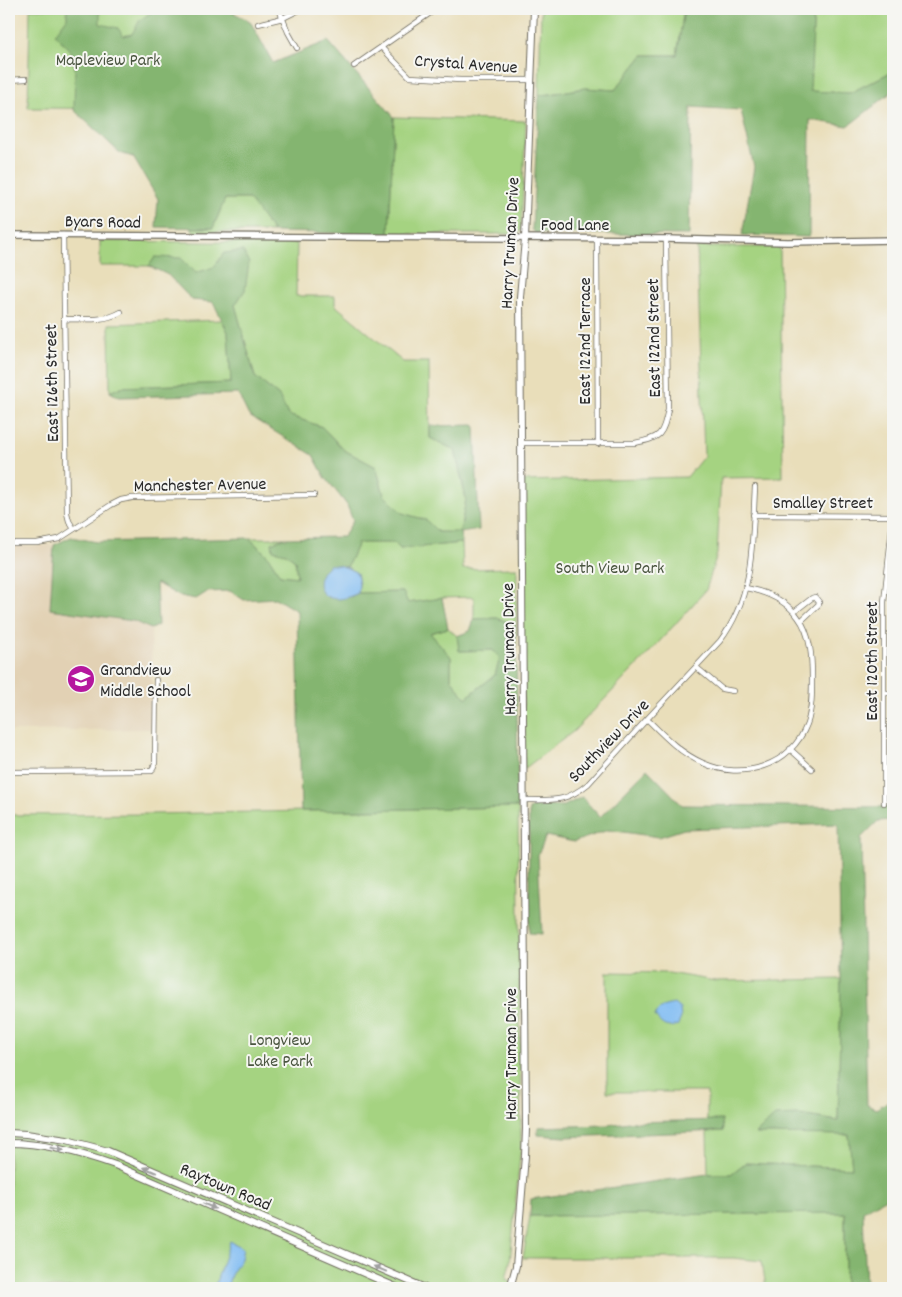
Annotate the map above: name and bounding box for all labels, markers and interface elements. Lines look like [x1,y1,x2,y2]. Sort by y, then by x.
park label: Mapleview Park [56,49,160,74]
street label: Crystal Avenue [413,49,518,82]
street label: Harry Truman Drive [496,176,527,310]
street label: Byars Road [65,210,141,237]
street label: Food Lane [541,214,609,239]
street label: East 122nd Terrace [574,277,599,405]
street label: East 122nd Street [642,278,669,398]
street label: East 126th Street [40,323,67,442]
street label: Manchester Avenue [133,473,267,500]
street label: Smalley Street [773,492,874,517]
park label: South View Park [556,557,664,582]
street label: Harry Truman Drive [497,583,524,715]
street label: East 120th Street [861,601,886,721]
place label: Grandview Middle School [100,659,191,705]
school or university icon: Grandview Middle School [66,664,96,694]
street label: Southview Drive [563,694,656,789]
street label: Harry Truman Drive [500,988,525,1120]
park label: Longview Lake Park [247,1029,313,1075]
one-way arrow [49,1145,65,1153]
street label: Raytown Road [176,1158,274,1219]
one-way arrow [143,1165,158,1173]
one-way arrow [202,1203,216,1211]
one-way arrow [373,1264,387,1272]

